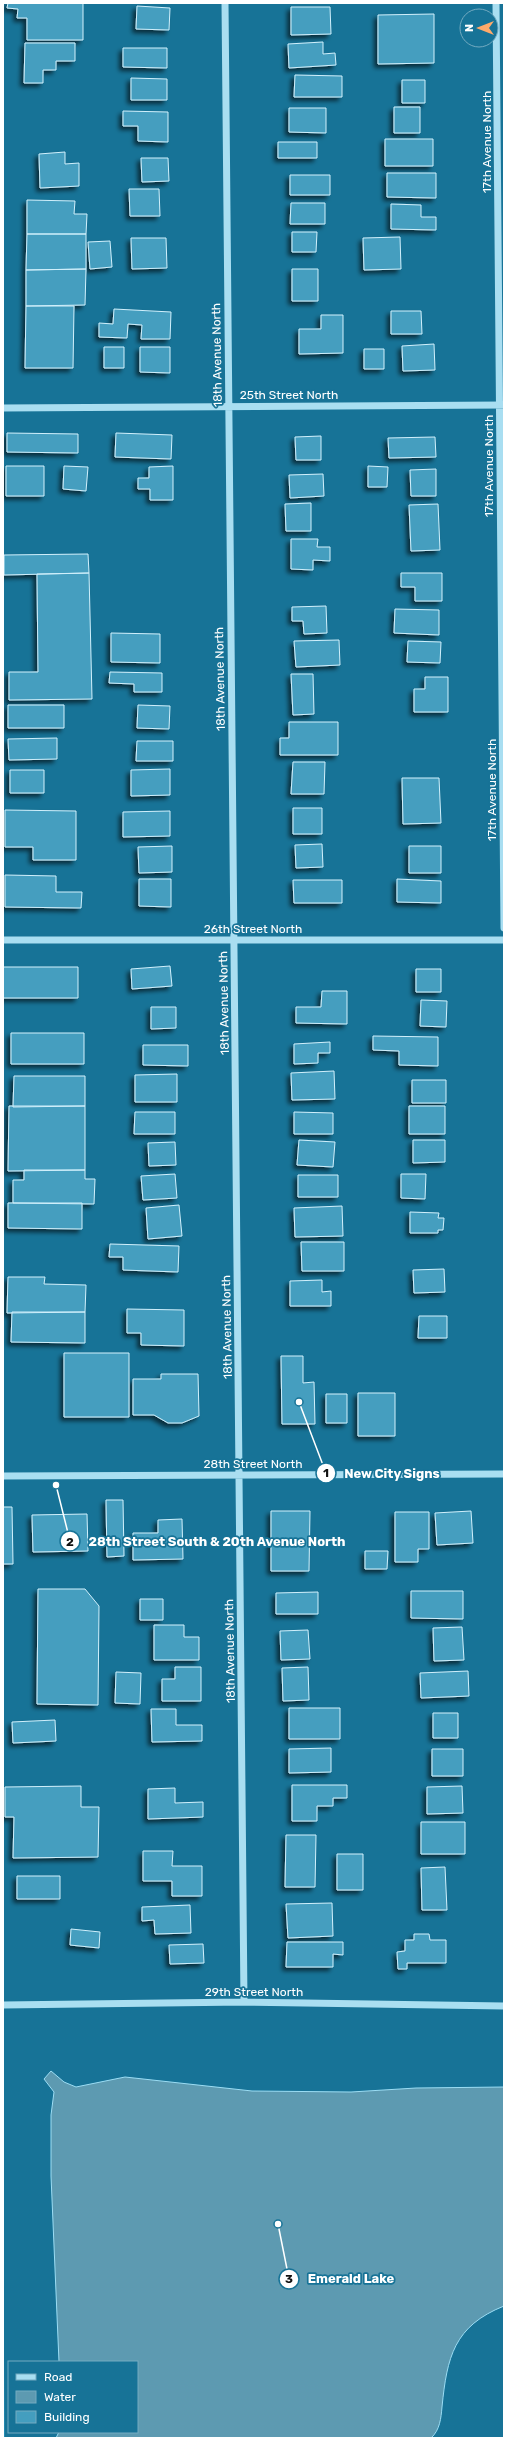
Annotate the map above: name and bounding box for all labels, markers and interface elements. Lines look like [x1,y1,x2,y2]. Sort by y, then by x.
north arrow [459,8,499,48]
text: N [463,24,476,32]
street label: 17th Avenue North [480,91,494,193]
street label: 18th Avenue North [209,303,225,407]
street label: 25th Street North [240,388,338,402]
street label: 17th Avenue North [482,415,496,517]
street label: 18th Avenue North [212,627,228,731]
street label: 17th Avenue North [485,739,499,841]
street label: 26th Street North [204,922,302,936]
street label: 18th Avenue North [216,951,232,1055]
street label: 18th Avenue North [219,1275,235,1379]
street label: 28th Street North [203,1457,303,1471]
callout: New City Signs [316,1460,448,1485]
text: 1 [323,1466,329,1480]
text: New City Signs [344,1466,440,1481]
callout: 28th Street South & 20th Avenue North [60,1529,353,1554]
text: 28th Street South & 20th Avenue North [88,1534,346,1549]
text: 2 [66,1535,74,1549]
street label: 18th Avenue North [222,1599,238,1703]
street label: 29th Street North [205,1985,303,1999]
callout: Emerald Lake [279,2266,402,2291]
text: Emerald Lake [308,2271,395,2286]
text: 3 [285,2272,293,2286]
legend [8,2361,138,2433]
text: Road [44,2370,72,2384]
text: Water [44,2390,76,2404]
text: Building [44,2410,90,2424]

